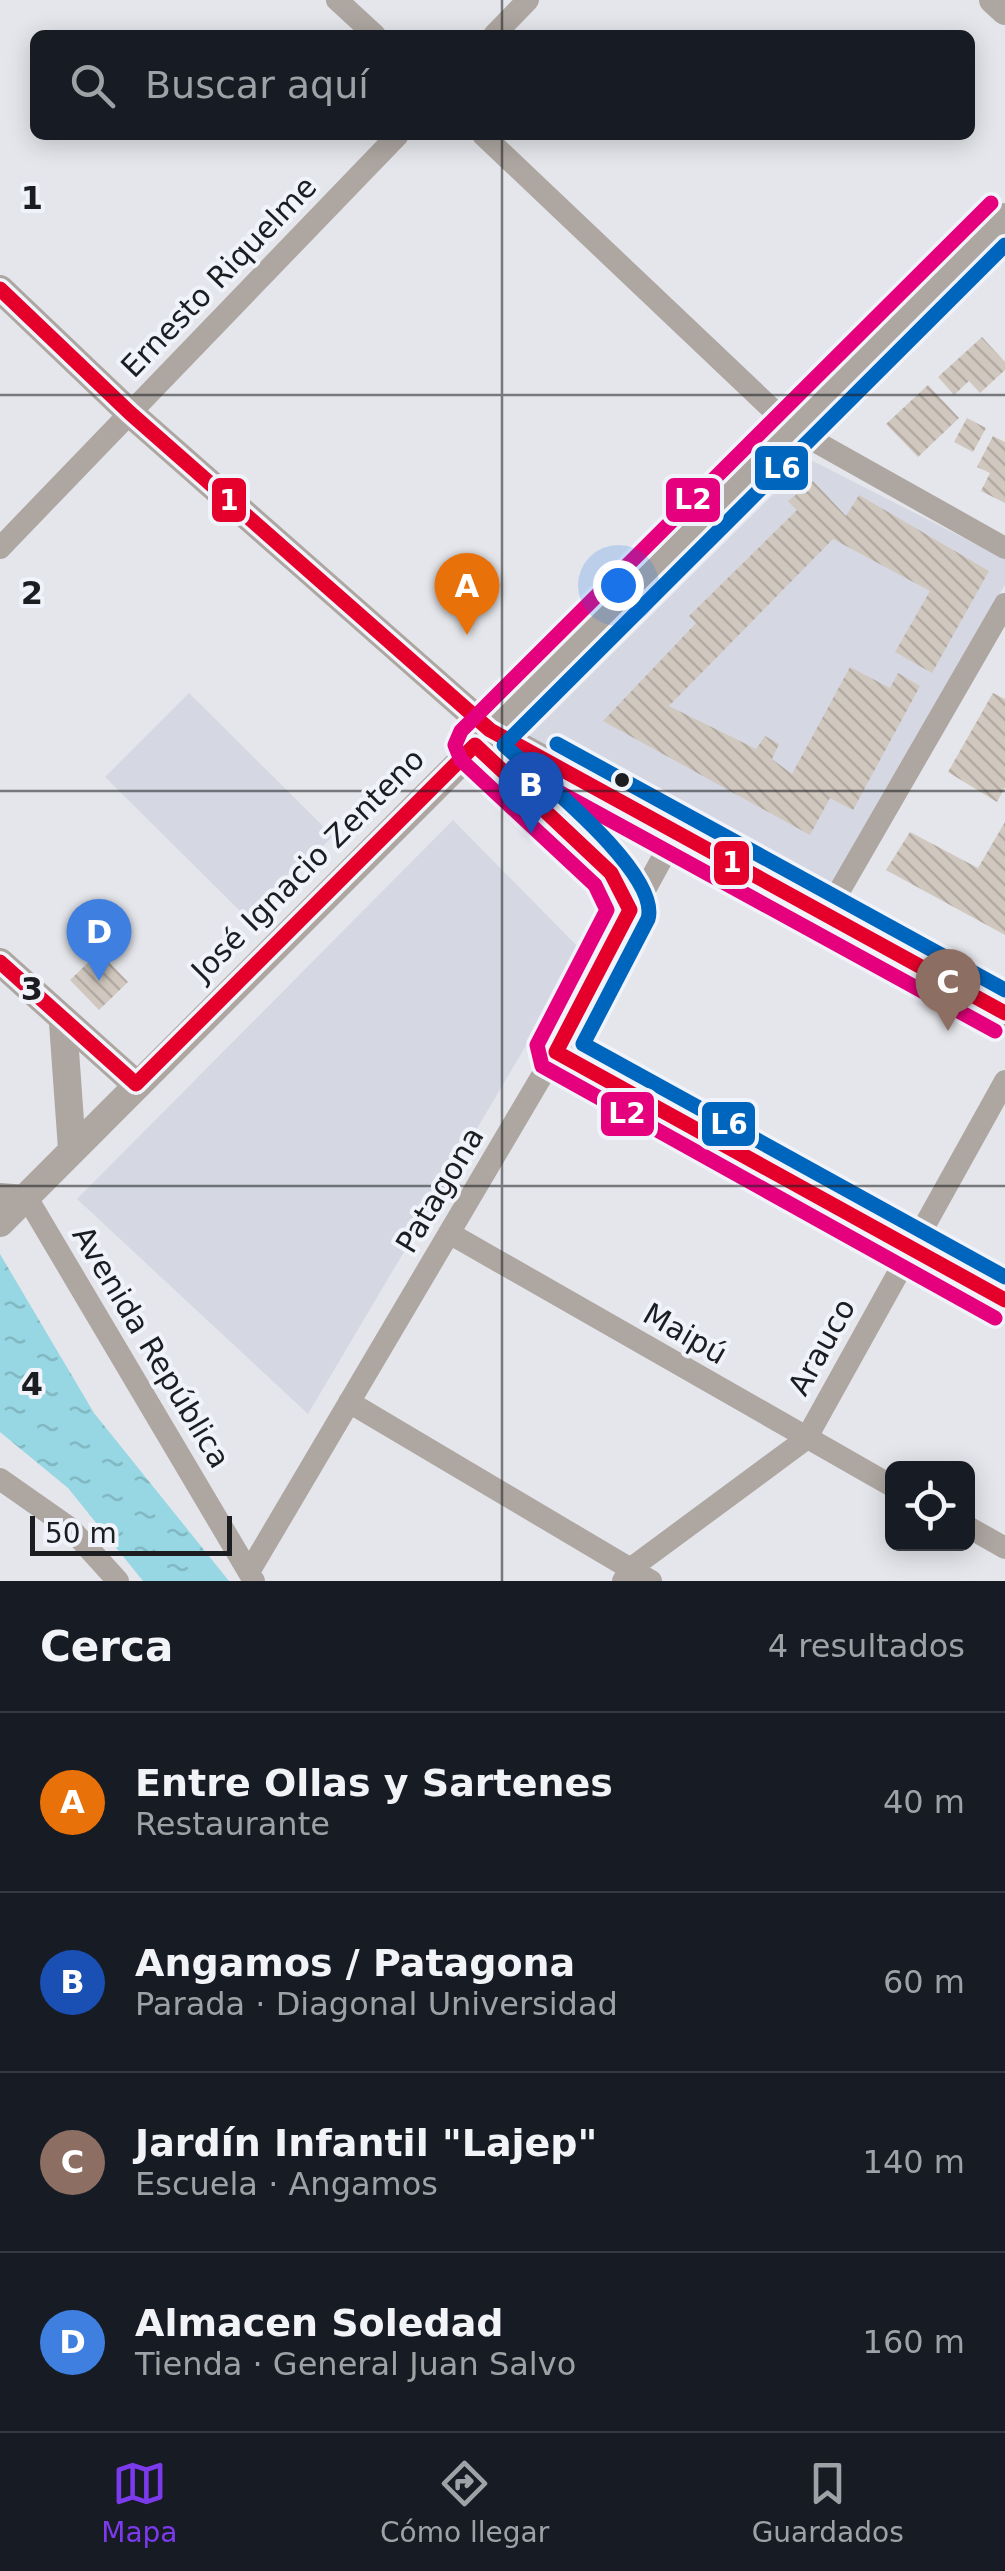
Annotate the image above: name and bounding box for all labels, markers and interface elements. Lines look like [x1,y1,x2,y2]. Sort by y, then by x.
search box [30,30,975,140]
icon: search [65,58,120,113]
text: Buscar aquí [145,63,369,107]
street label: Ernesto Riquelme [114,169,323,384]
text: 1 [21,179,43,217]
line badge: L6 [753,444,810,492]
text: L6 [763,452,801,485]
line badge: 1 [210,476,248,524]
line badge: L2 [664,476,722,524]
text: L2 [674,483,712,516]
text: 1 [219,484,239,517]
pin: A [434,552,500,635]
your location [593,560,644,611]
text: 2 [21,574,43,612]
street label: José Ignacio Zenteno [183,741,431,990]
pin: B [498,752,564,834]
unlabelled marker [612,770,632,790]
line badge: 1 [712,839,751,887]
text: 1 [722,846,742,879]
pin: D [66,898,132,981]
pin: C [916,948,980,1031]
text: 3 [21,970,43,1008]
line badge: L2 [599,1090,656,1138]
text: L2 [608,1097,646,1130]
line badge: L6 [700,1100,757,1148]
text: L6 [710,1108,748,1141]
street label: Patagona [388,1121,491,1259]
street label: Avenida República [65,1219,237,1474]
street label: Arauco [781,1292,862,1401]
street label: Maipú [637,1296,733,1371]
text: 4 [21,1365,43,1403]
map controls [885,1461,975,1551]
button: locate [885,1461,975,1551]
scale bar [30,1511,232,1556]
text: 50 m [45,1517,117,1550]
text: Cerca [40,1622,173,1671]
text: 4 resultados [768,1627,965,1665]
text: Entre Ollas y Sartenes [135,1761,613,1805]
text: A [60,1783,85,1821]
text: 40 m [883,1783,965,1821]
text: Restaurante [135,1805,330,1843]
text: Angamos / Patagona [135,1941,575,1985]
text: B [60,1963,85,2001]
text: 60 m [883,1963,965,2001]
text: Parada · Diagonal Universidad [135,1985,618,2023]
text: Jardín Infantil "Lajep" [135,2121,597,2165]
text: C [61,2143,84,2181]
text: 140 m [863,2143,965,2181]
text: Escuela · Angamos [135,2165,438,2203]
text: Almacen Soledad [135,2301,504,2345]
text: D [59,2323,86,2361]
text: 160 m [863,2323,965,2361]
text: Tienda · General Juan Salvo [135,2345,576,2383]
tab: Mapa [101,2456,177,2549]
tab: Cómo llegar [380,2456,549,2549]
tab: Guardados [752,2456,904,2549]

